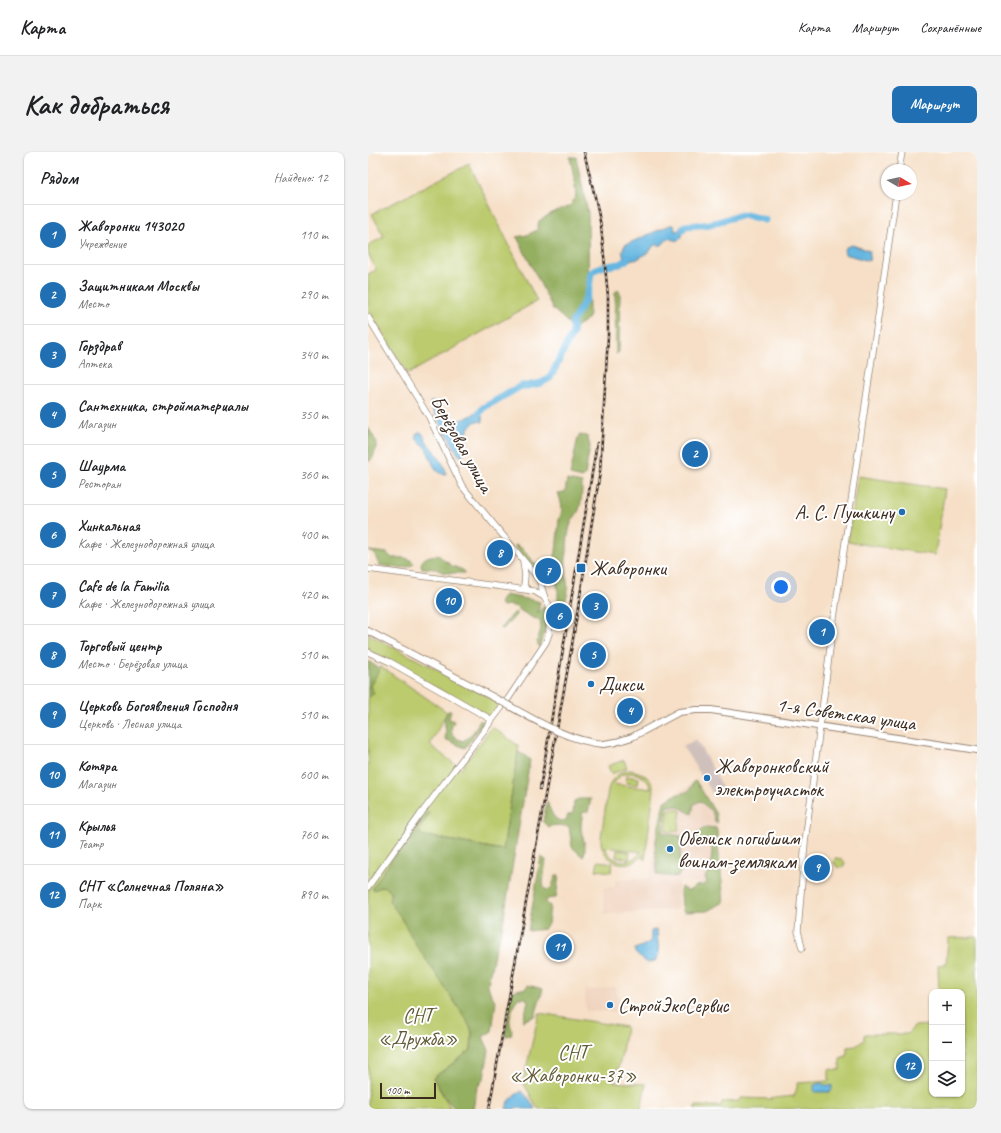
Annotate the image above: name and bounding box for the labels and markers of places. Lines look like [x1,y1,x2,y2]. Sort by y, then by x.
pin: 2 [682,439,708,469]
place label: А. С. Пушкину [795,500,896,525]
marker: А. С. Пушкину [897,507,907,517]
pin: 8 [487,538,513,568]
pin: 7 [535,556,561,586]
place label: Жаворонки [590,556,668,581]
marker: Жаворонки [575,562,587,574]
pin: 10 [436,586,462,616]
pin: 3 [582,591,608,621]
pin: 6 [546,601,572,631]
pin: 1 [809,617,835,647]
pin: 5 [580,640,606,670]
place label: Дикси [599,672,645,697]
marker: Дикси [586,679,596,689]
pin: 4 [617,696,643,726]
place label: Жаворонковский электроучасток [715,754,830,802]
marker: Жаворонковский электроучасток [702,773,712,783]
place label: Обелиск погибшим воинам-землякам [678,826,801,875]
marker: Обелиск погибшим воинам-землякам [665,844,675,854]
pin: 9 [804,853,830,883]
pin: 11 [546,932,572,962]
place label: СтройЭкоСервис [618,993,730,1018]
marker: СтройЭкоСервис [605,1000,615,1010]
pin: 12 [896,1051,922,1081]

